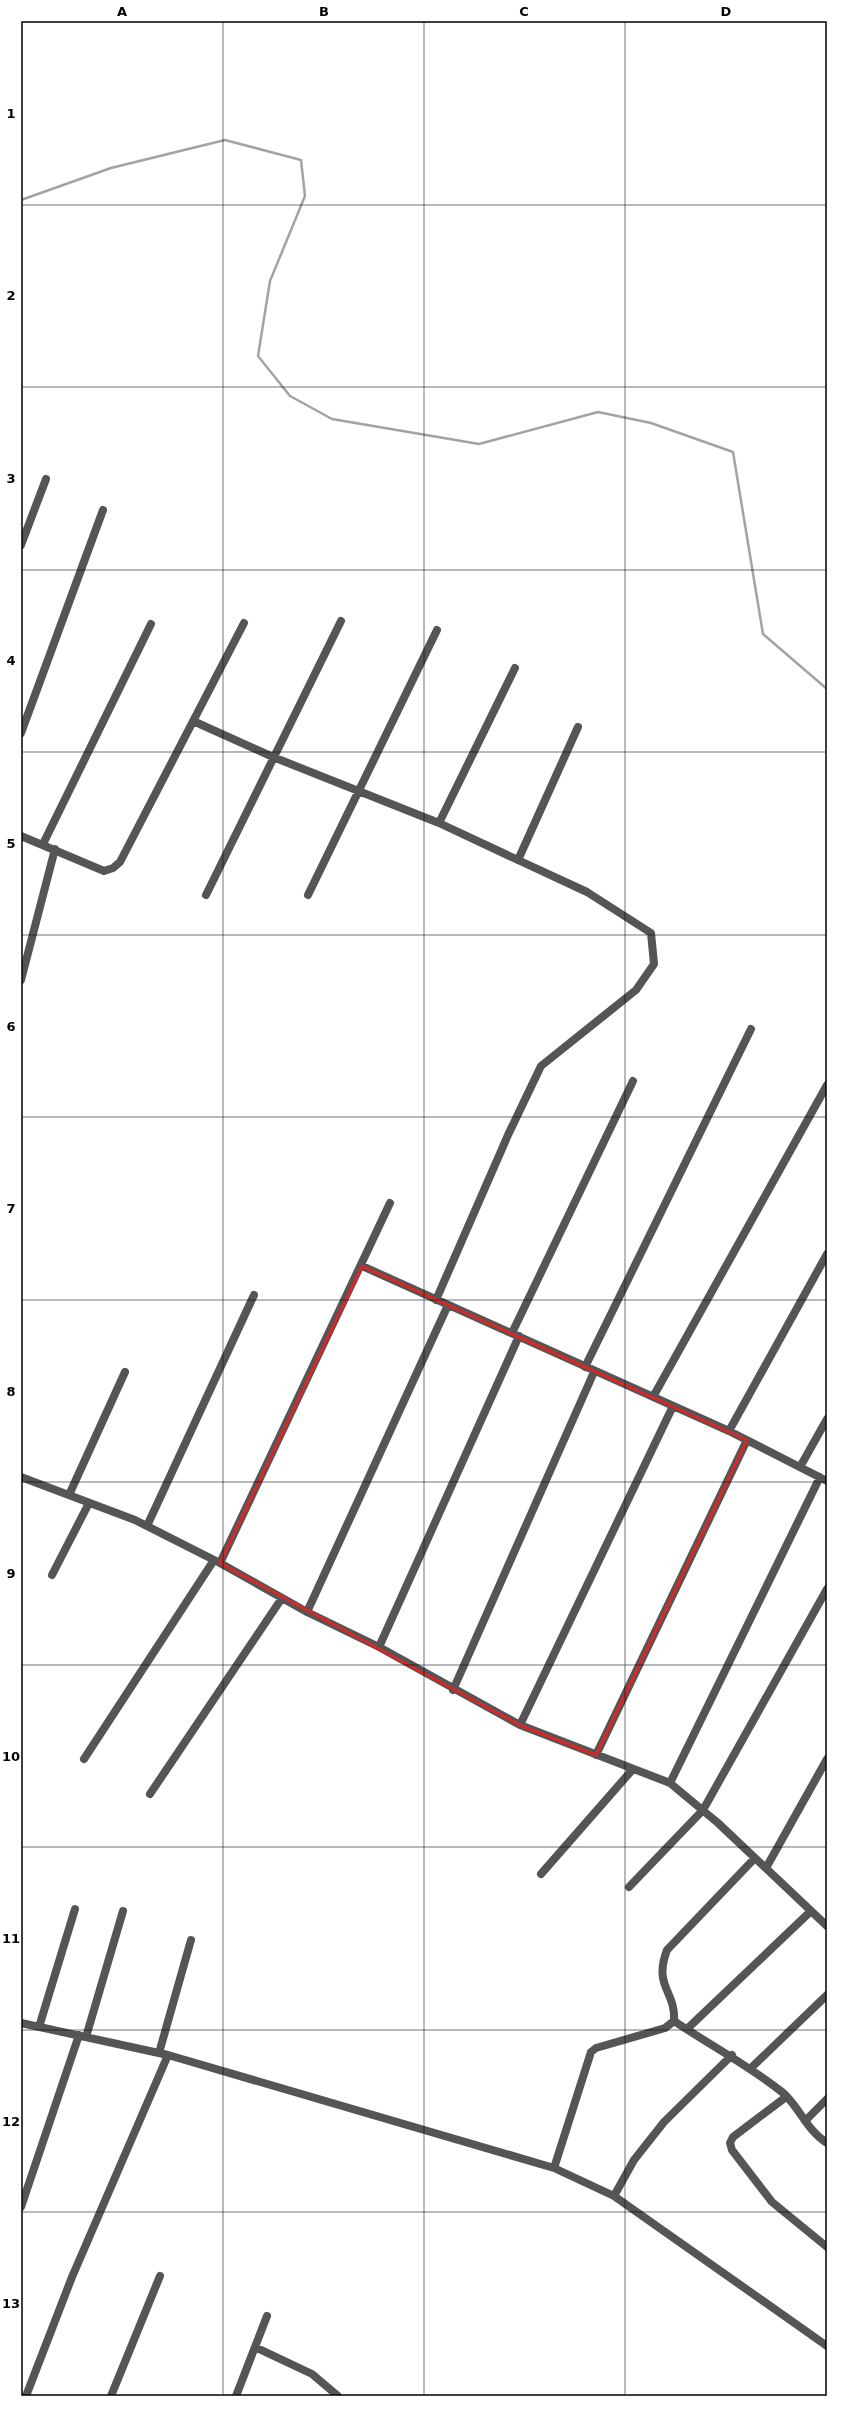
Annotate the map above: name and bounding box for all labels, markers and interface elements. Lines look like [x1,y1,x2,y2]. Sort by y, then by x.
text: A [117,4,127,19]
text: B [319,4,329,19]
text: C [519,4,529,19]
text: D [721,4,732,19]
text: 1 [6,106,16,121]
text: 2 [6,288,16,303]
text: 3 [6,471,16,486]
text: 4 [6,653,16,668]
text: 5 [6,836,16,851]
text: 6 [6,1019,16,1034]
text: 7 [6,1201,16,1216]
text: 8 [6,1384,16,1399]
text: 9 [6,1566,16,1581]
text: 10 [2,1749,20,1764]
text: 11 [2,1931,20,1946]
text: 12 [2,2114,20,2129]
text: 13 [2,2296,20,2311]

